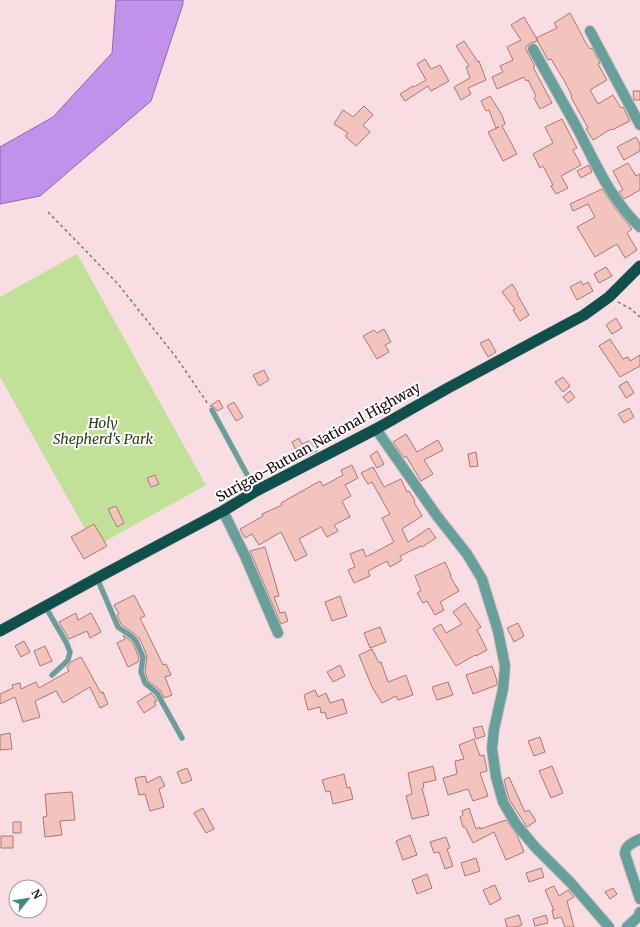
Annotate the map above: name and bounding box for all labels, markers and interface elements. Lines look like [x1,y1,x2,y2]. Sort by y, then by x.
street label: Surigao-Butuan National Highway [212,378,424,506]
park label: Holy Shepherd's Park [53,414,153,448]
north arrow [8,879,48,919]
text: N [28,887,45,902]

